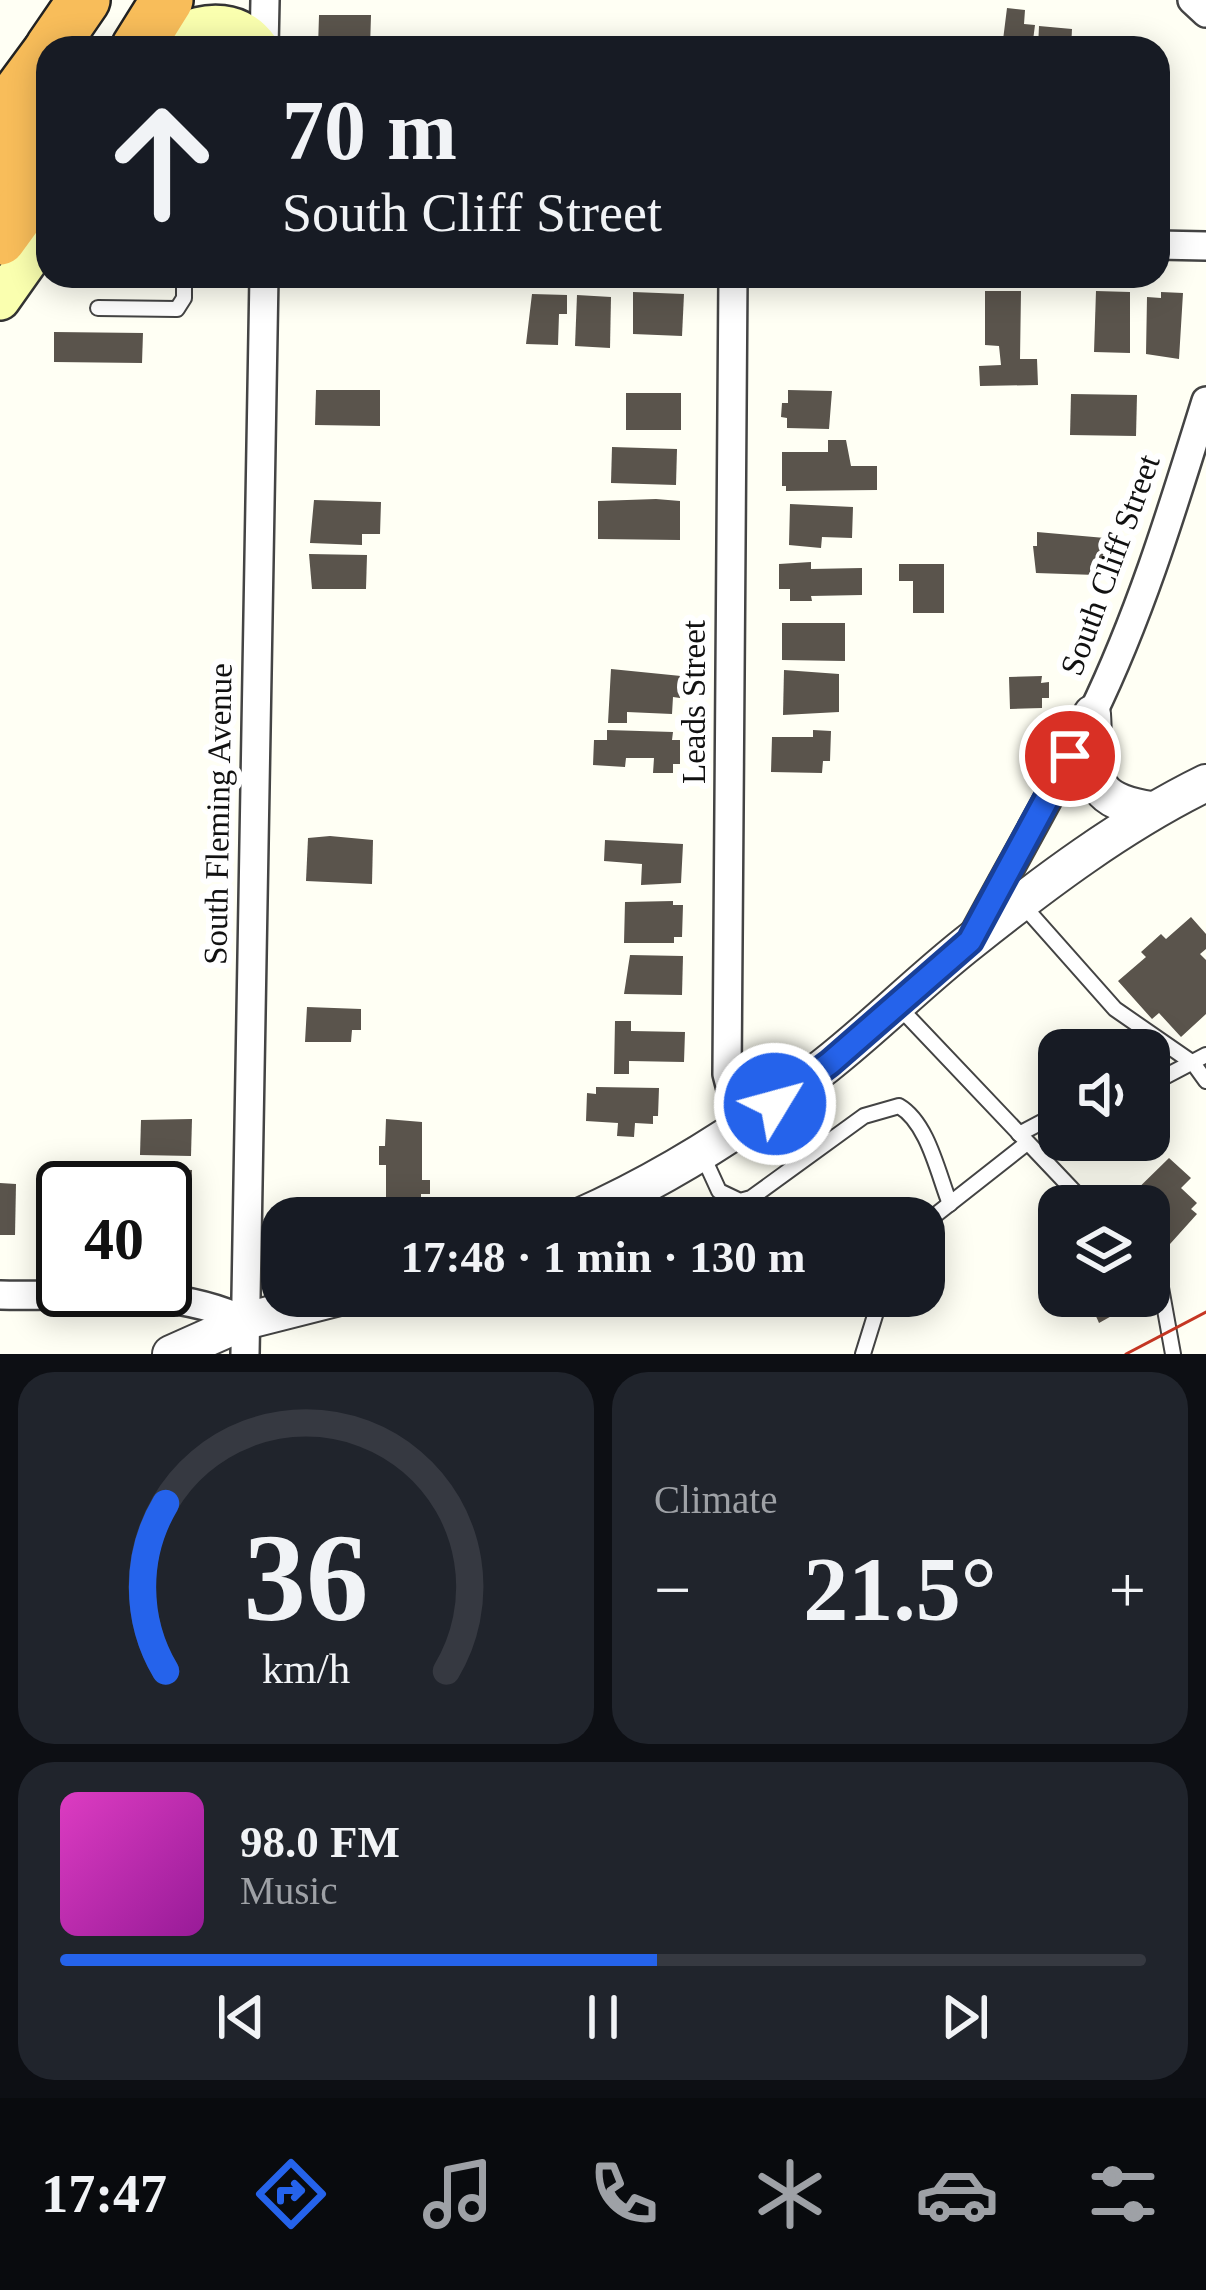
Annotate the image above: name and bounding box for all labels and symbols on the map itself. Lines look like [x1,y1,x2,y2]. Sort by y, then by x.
street label: South Cliff Street [1053,450,1167,680]
street label: Leads Street [676,620,712,784]
street label: South Fleming Avenue [197,663,239,965]
pin [1019,705,1121,807]
position arrow [712,1041,838,1167]
speed limit sign: 40 [36,1161,192,1317]

